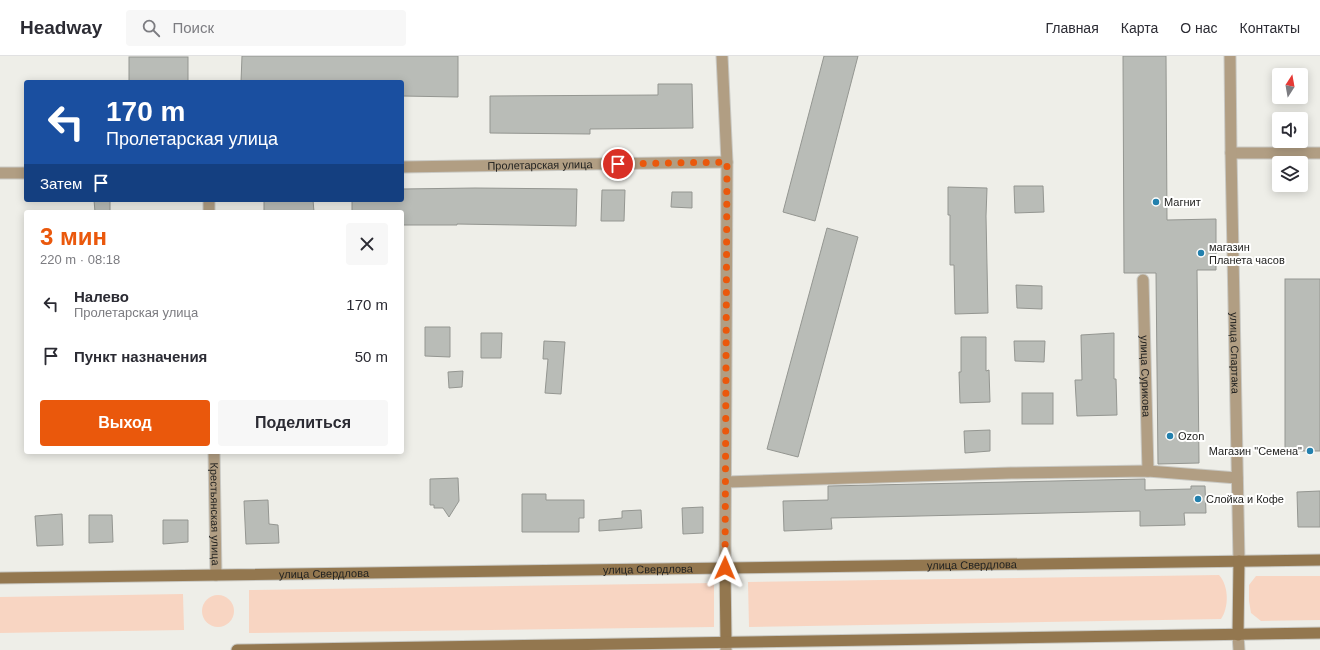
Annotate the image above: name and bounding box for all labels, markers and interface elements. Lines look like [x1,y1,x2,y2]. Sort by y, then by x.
search box [126,10,406,46]
text: Headway [20,17,102,38]
icon: search [140,17,162,39]
text: Поиск [172,19,214,36]
text: Главная [1045,20,1099,36]
text: Карта [1121,20,1158,36]
text: О нас [1180,20,1218,36]
text: Контакты [1240,20,1300,36]
north arrow [1272,68,1308,104]
map controls [1272,68,1308,192]
icon: left [40,96,92,148]
text: 170 m [106,96,185,127]
button: sound [1272,112,1308,148]
text: Пролетарская улица [106,129,278,149]
pin [601,147,635,181]
icon: arrive [607,153,629,175]
button: layers [1272,156,1308,192]
street label: Пролетарская улица [487,158,594,172]
icon: arrive [90,172,112,194]
text: Затем [40,175,82,192]
place label: Магнит [1164,196,1201,208]
marker: Магнит [1151,197,1161,207]
text: 3 мин [40,223,107,250]
button: close [346,223,388,265]
place label: магазин Планета часов [1209,241,1285,266]
marker: магазин Планета часов [1196,248,1206,258]
text: 220 m · 08:18 [40,252,120,267]
text: Налево [74,288,129,305]
icon: left [40,293,62,315]
text: 170 m [346,296,388,313]
text: Пролетарская улица [74,305,198,320]
street label: улица Спартака [1228,312,1242,395]
street label: улица Сурикова [1138,335,1153,418]
icon: arrive [40,345,62,367]
text: Пункт назначения [74,348,207,365]
text: 50 m [355,348,388,365]
button: Выход [40,400,210,446]
button: Поделиться [218,400,388,446]
place label: Ozon [1178,430,1204,442]
marker: Ozon [1165,431,1175,441]
place label: Магазин "Семена" [1209,445,1302,457]
marker: Магазин "Семена" [1305,446,1315,456]
street label: Крестьянская улица [208,462,222,566]
place label: Слойка и Кофе [1206,493,1284,505]
marker: Слойка и Кофе [1193,494,1203,504]
position arrow [704,547,746,589]
street label: улица Свердлова [927,558,1018,571]
street label: улица Свердлова [603,563,694,576]
street label: улица Свердлова [279,567,370,580]

